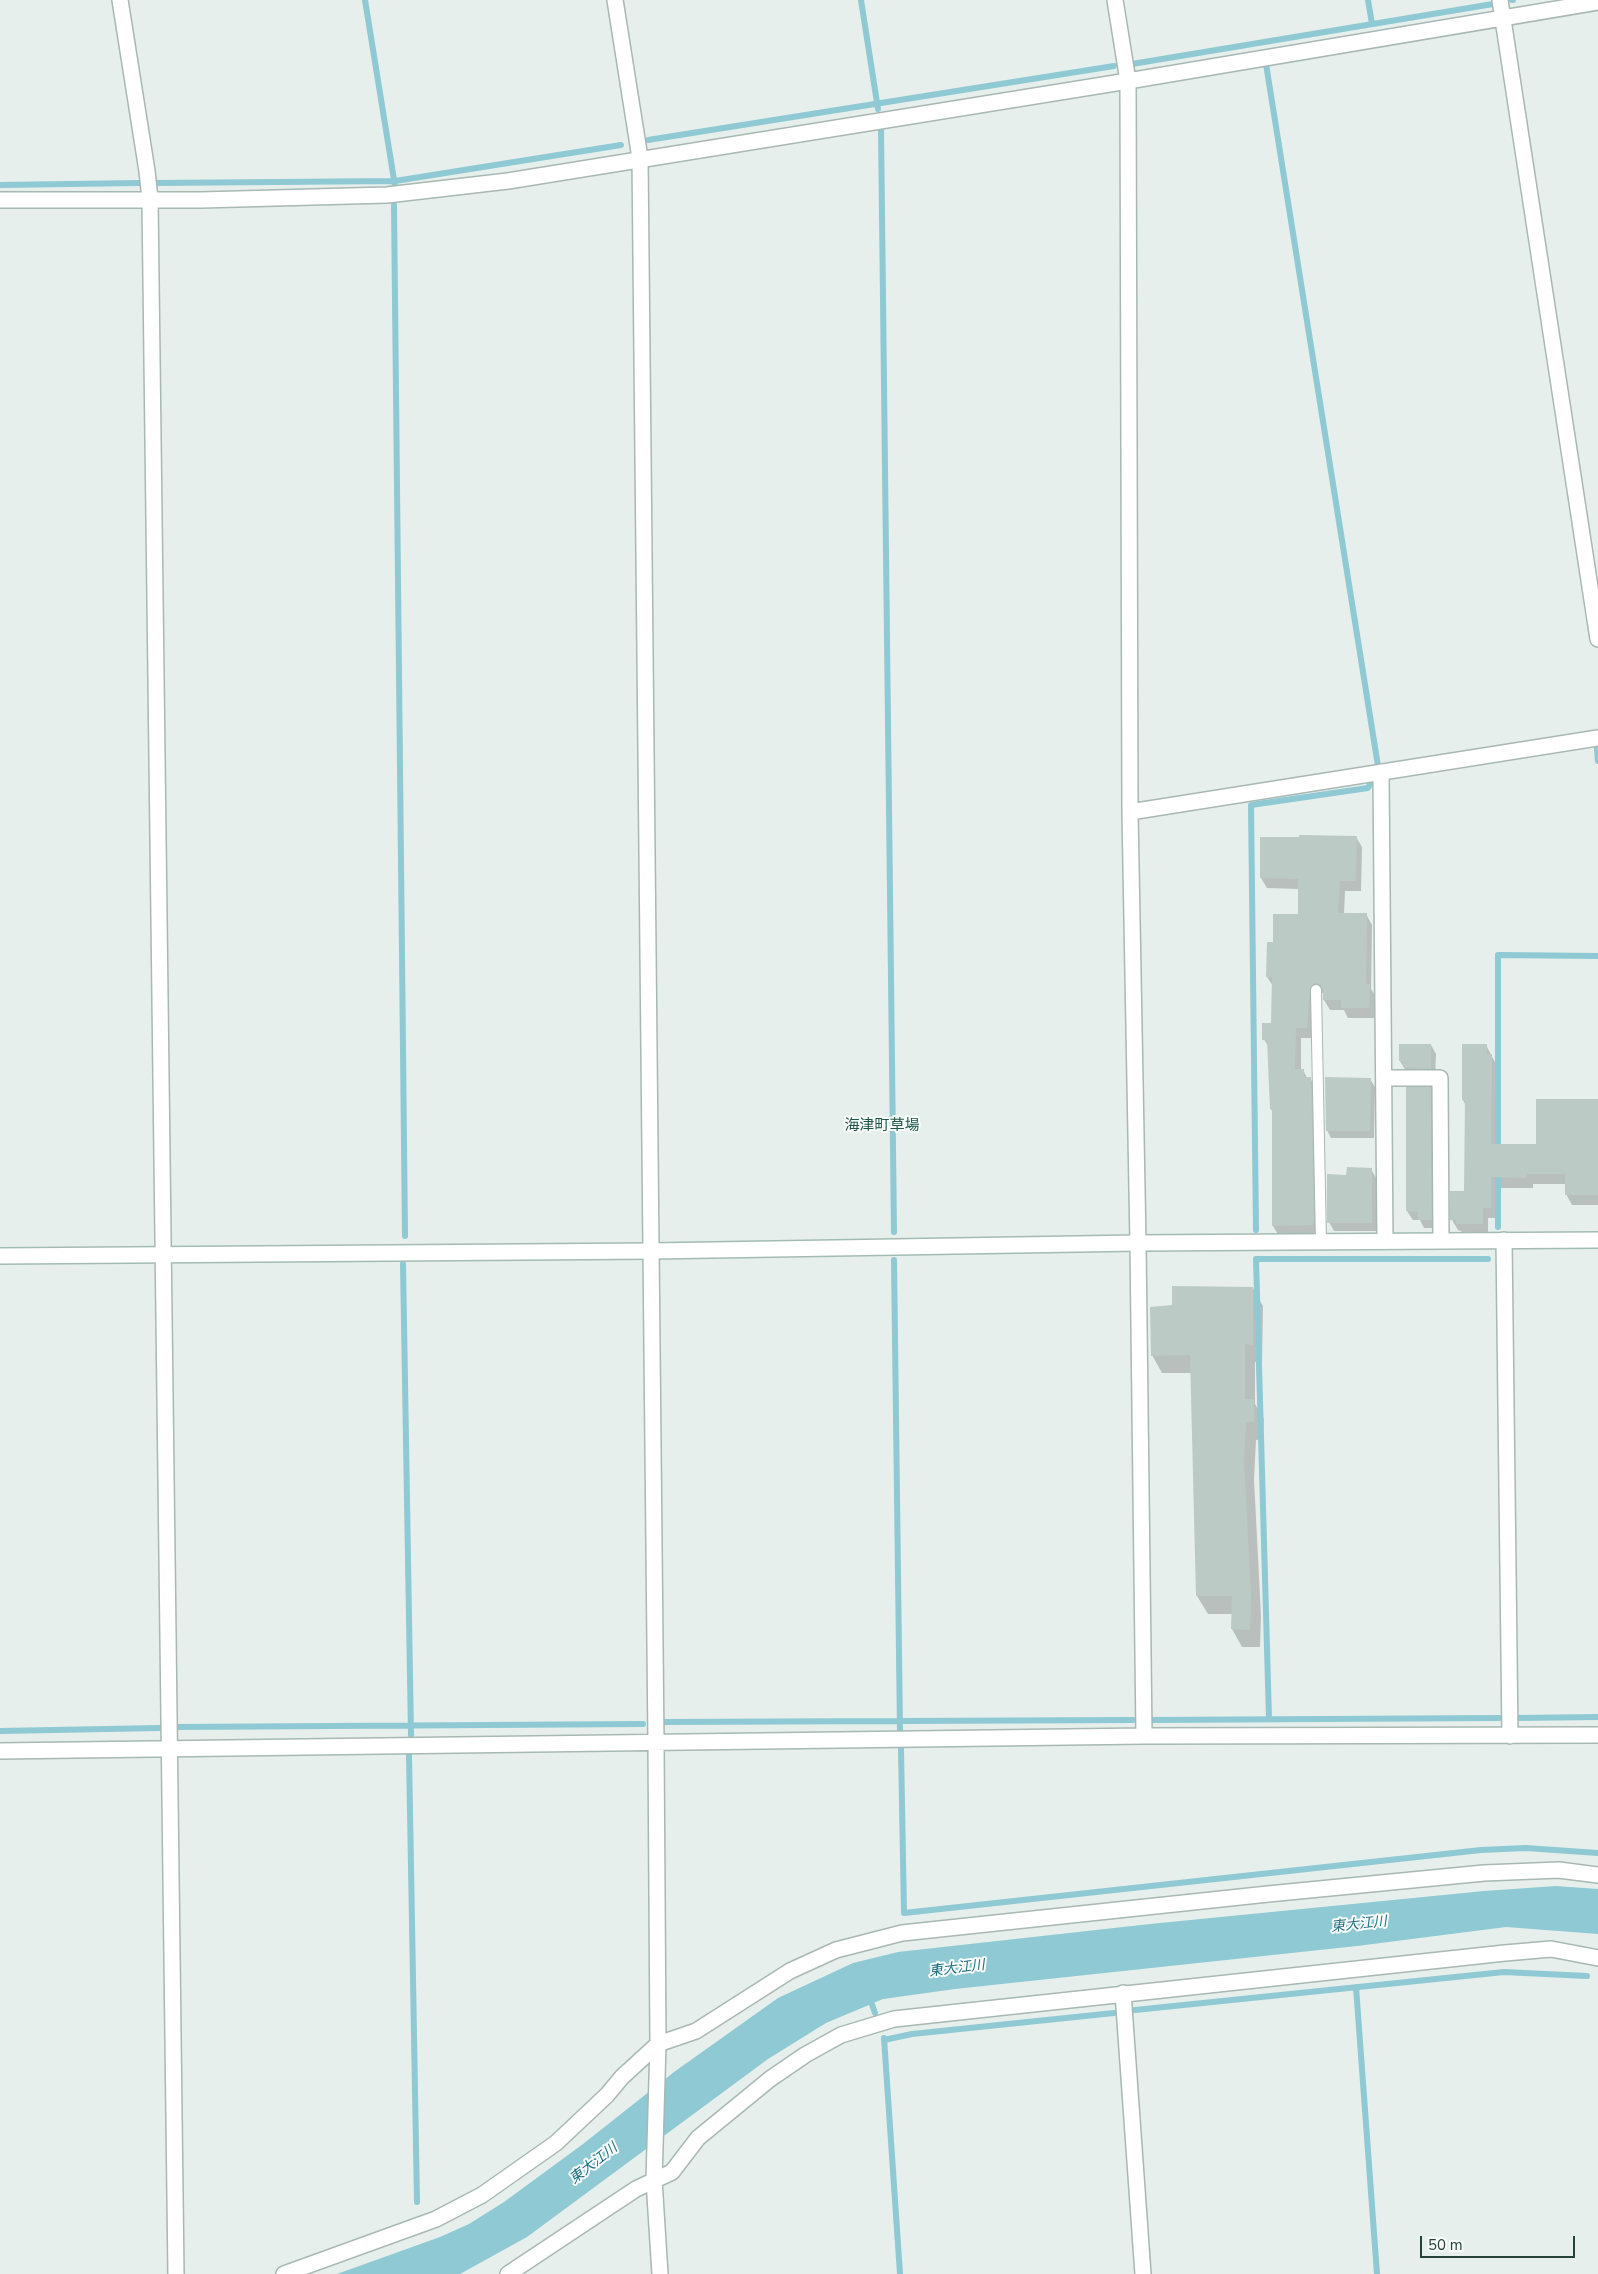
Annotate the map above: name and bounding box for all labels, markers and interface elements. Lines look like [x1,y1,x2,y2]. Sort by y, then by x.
district label: 海津町草場 [845,1117,919,1135]
water label: 東大江川 [1330,1914,1388,1936]
water label: 東大江川 [928,1957,986,1981]
water label: 東大江川 [567,2140,621,2188]
scale bar [1423,2226,1578,2258]
text: 50 m [1428,2235,1463,2255]

